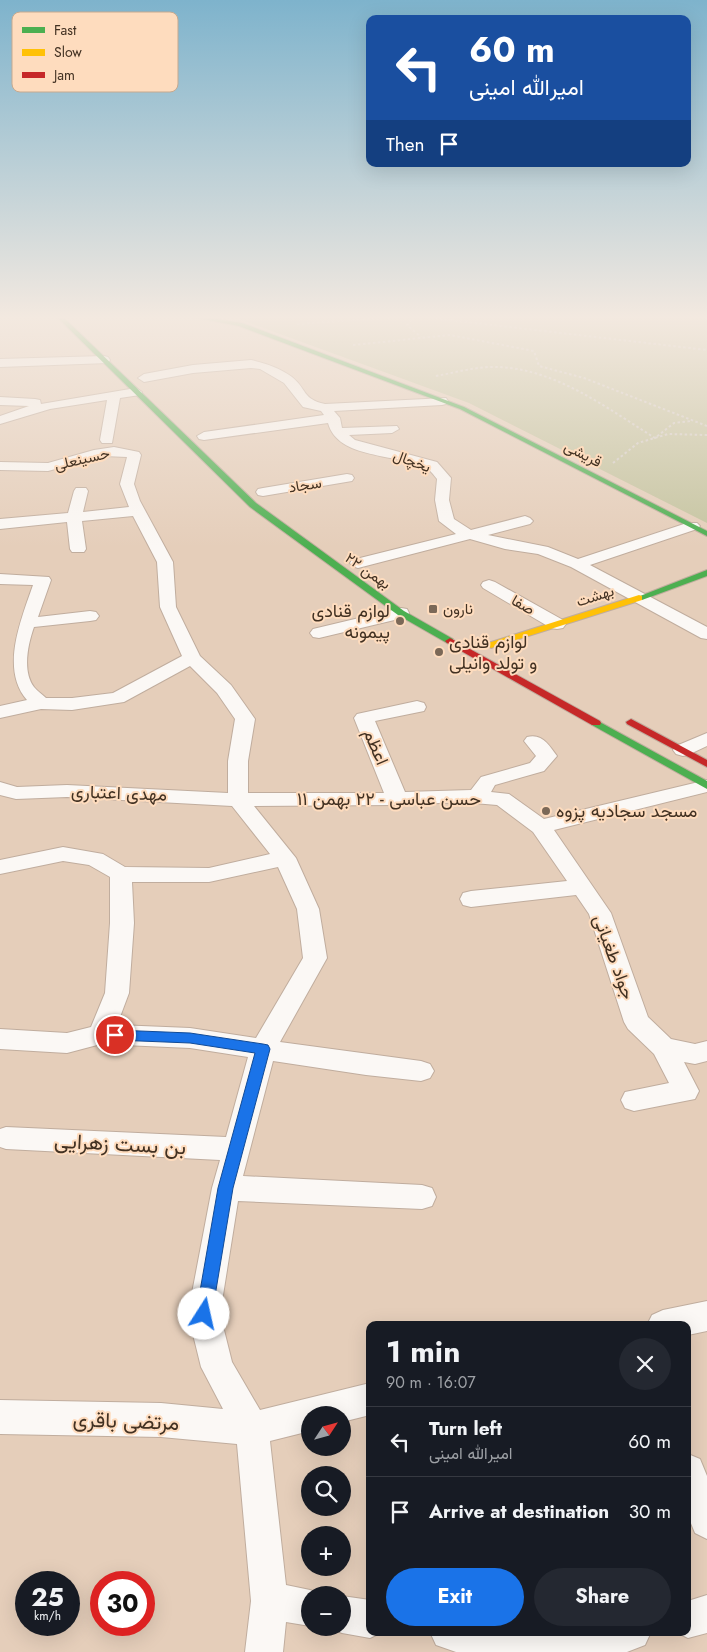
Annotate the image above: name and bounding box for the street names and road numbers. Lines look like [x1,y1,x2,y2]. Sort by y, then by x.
street label: قریشی [560,435,606,473]
street label: حسینعلی [52,442,112,476]
street label: یخچال [390,444,434,478]
street label: سجاد [287,472,323,498]
street label: ۲۲ بهمن [341,547,395,595]
street label: بهشت [573,580,617,612]
street label: صفا [507,589,539,621]
street label: اعظم [357,725,395,769]
street label: مهدی اعتباری [71,778,167,808]
street label: حسن عباسی - ۲۲ بهمن ۱۱ [297,786,481,812]
street label: جواد طغیانی [587,911,641,1003]
street label: بن بست زهرایی [53,1126,187,1162]
street label: مرتضی باقری [72,1404,180,1438]

